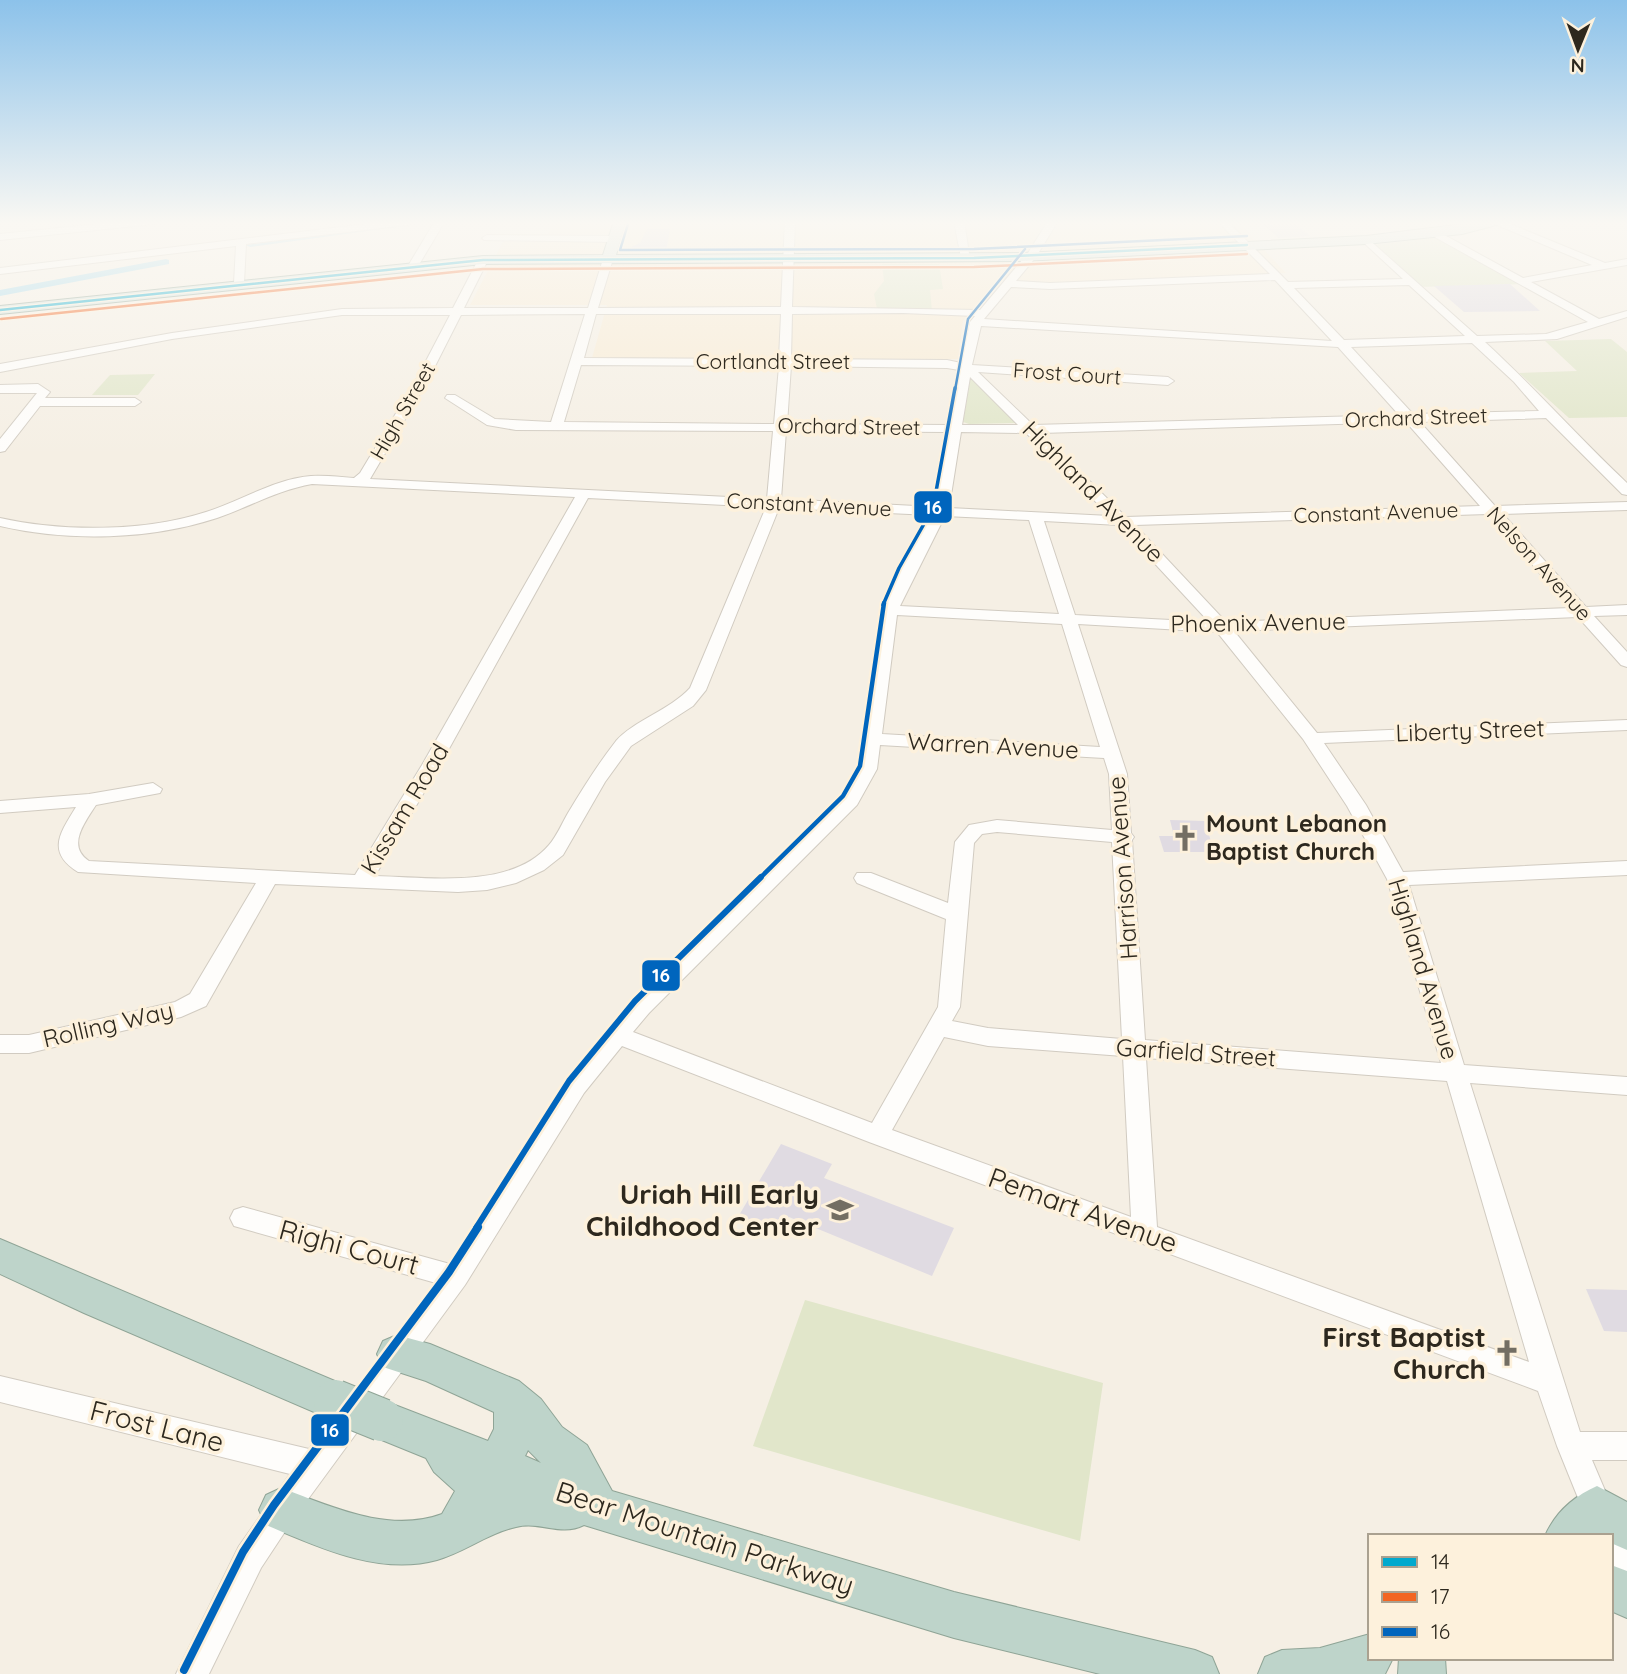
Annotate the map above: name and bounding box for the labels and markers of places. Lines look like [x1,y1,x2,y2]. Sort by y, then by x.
place label: Mount Lebanon Baptist Church [1206,808,1387,866]
church icon: Mount Lebanon Baptist Church [1170,823,1200,853]
place label: Uriah Hill Early Childhood Center [586,1176,819,1243]
school or university icon: Uriah Hill Early Childhood Center [825,1195,855,1225]
place label: First Baptist Church [1322,1319,1486,1386]
church icon: First Baptist Church [1492,1338,1522,1368]

